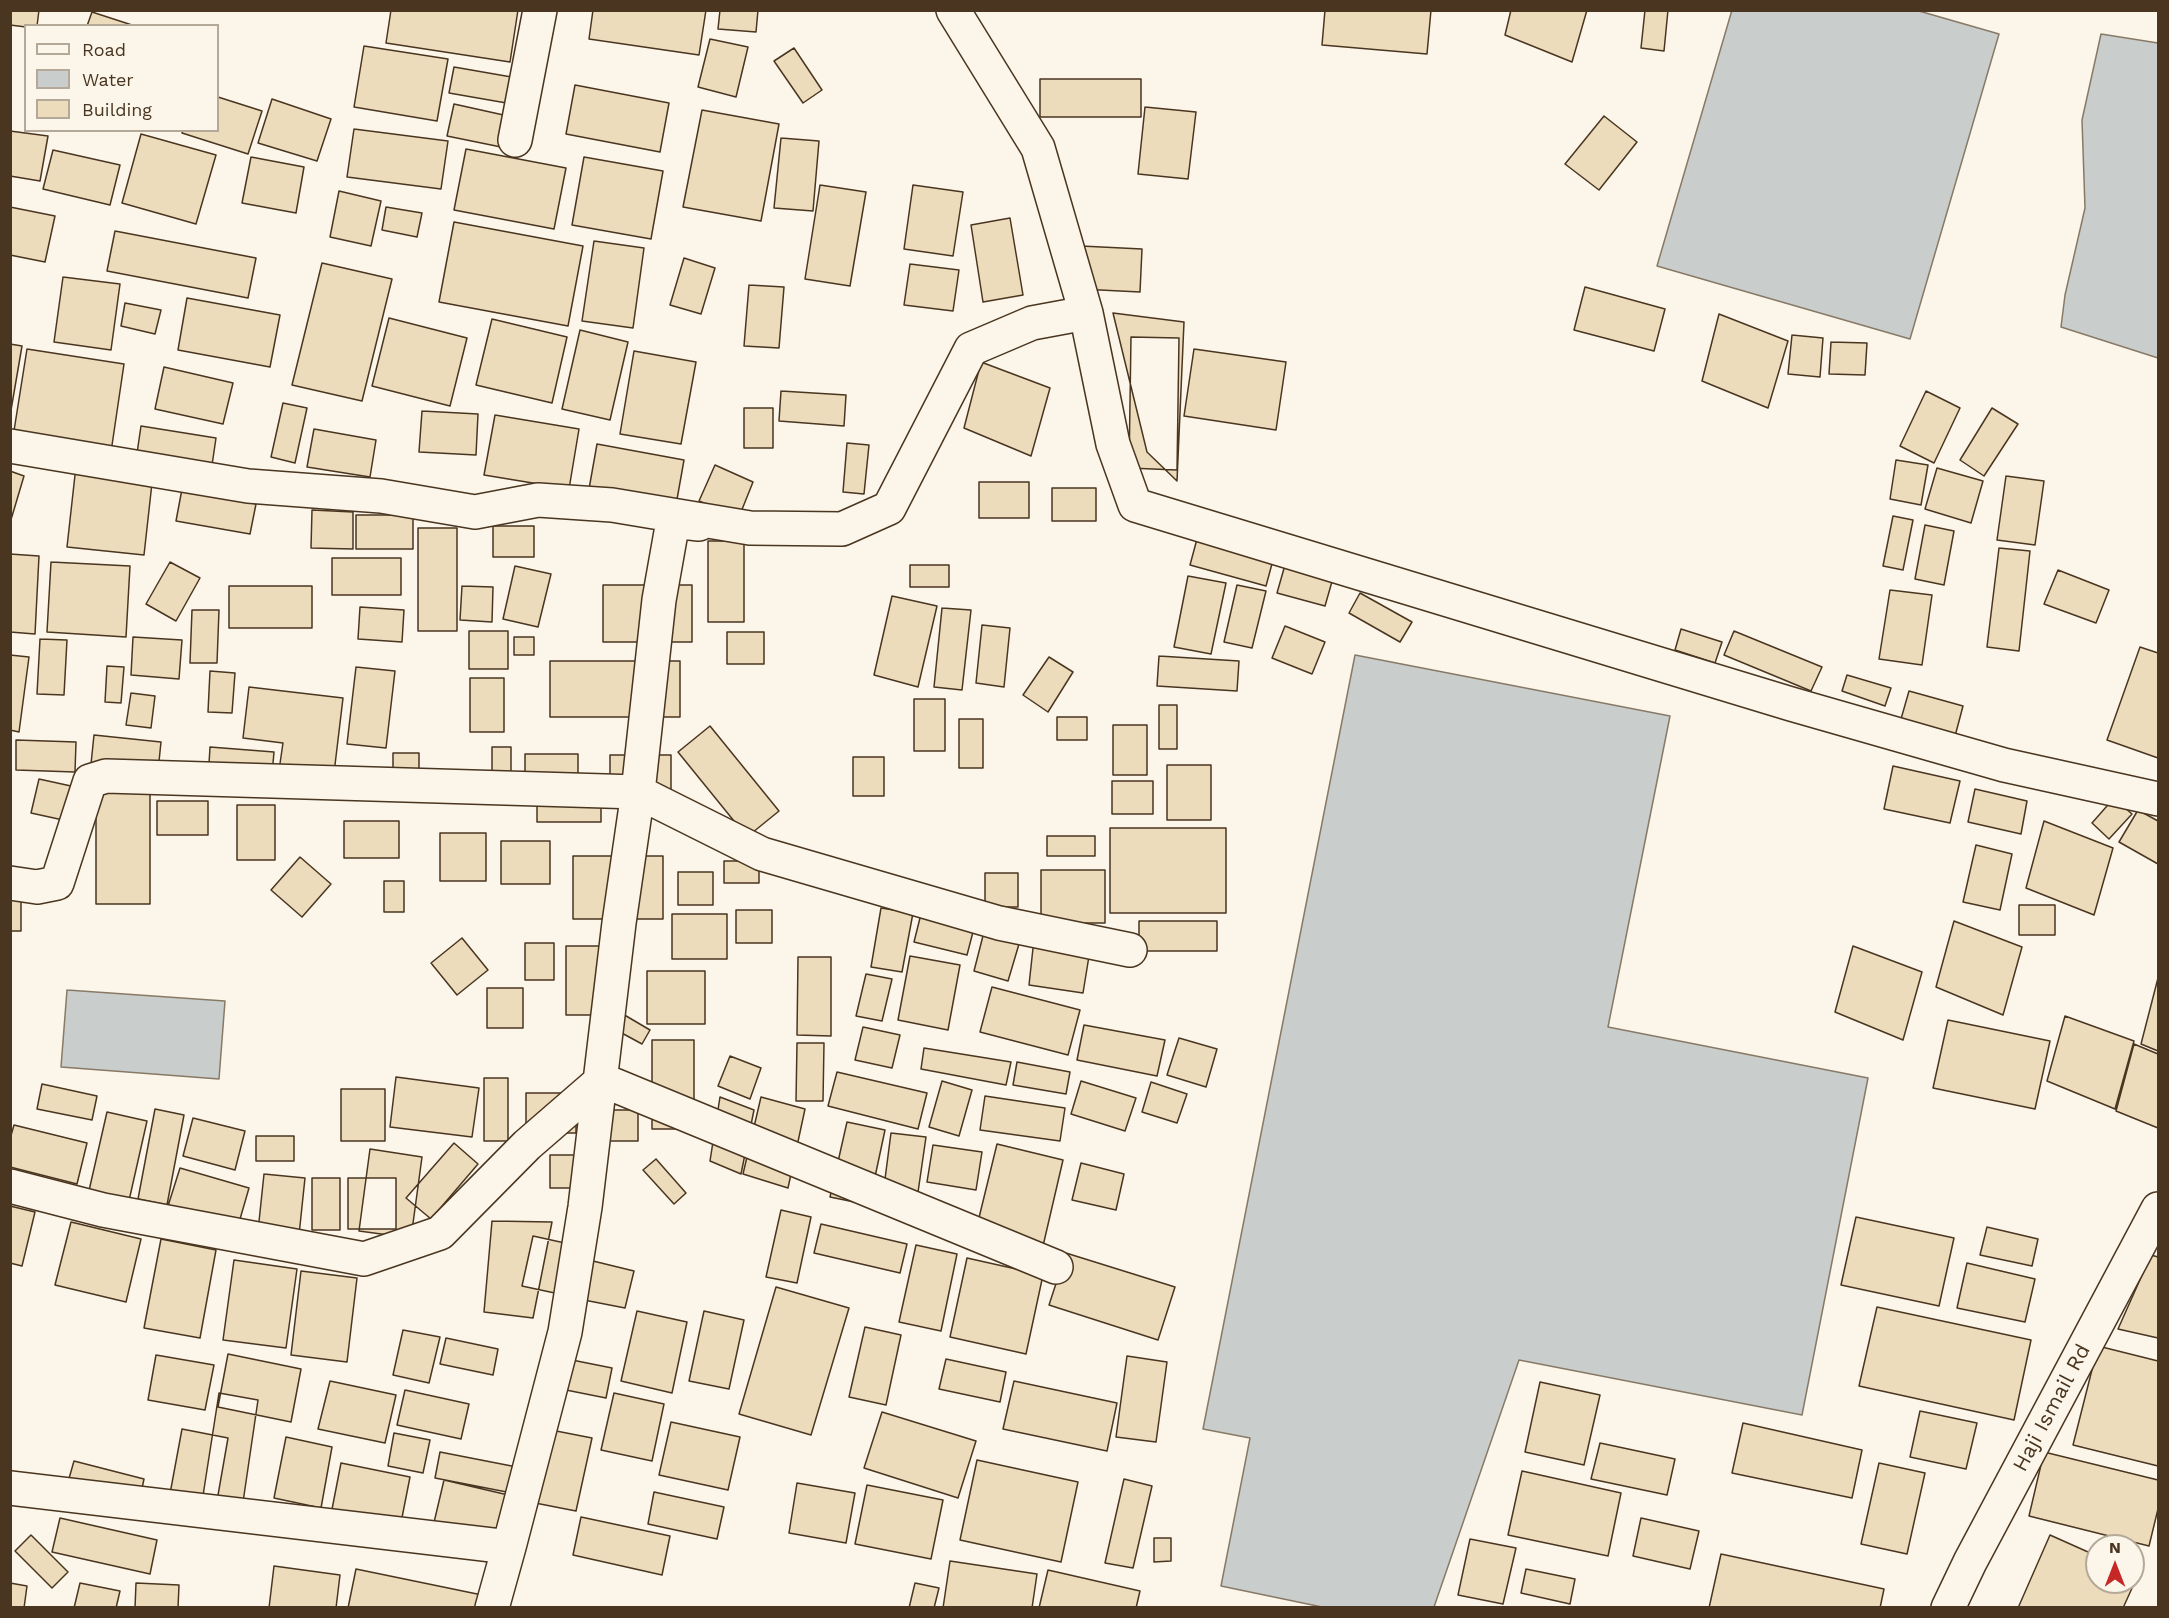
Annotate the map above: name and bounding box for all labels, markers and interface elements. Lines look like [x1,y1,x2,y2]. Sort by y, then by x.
legend [24,24,219,132]
text: Road [82,39,126,60]
text: Water [82,69,134,90]
text: Building [82,99,152,120]
street label: Haji Ismail Rd [2008,1340,2096,1476]
north arrow [2085,1534,2145,1594]
text: N [2109,1538,2121,1557]

